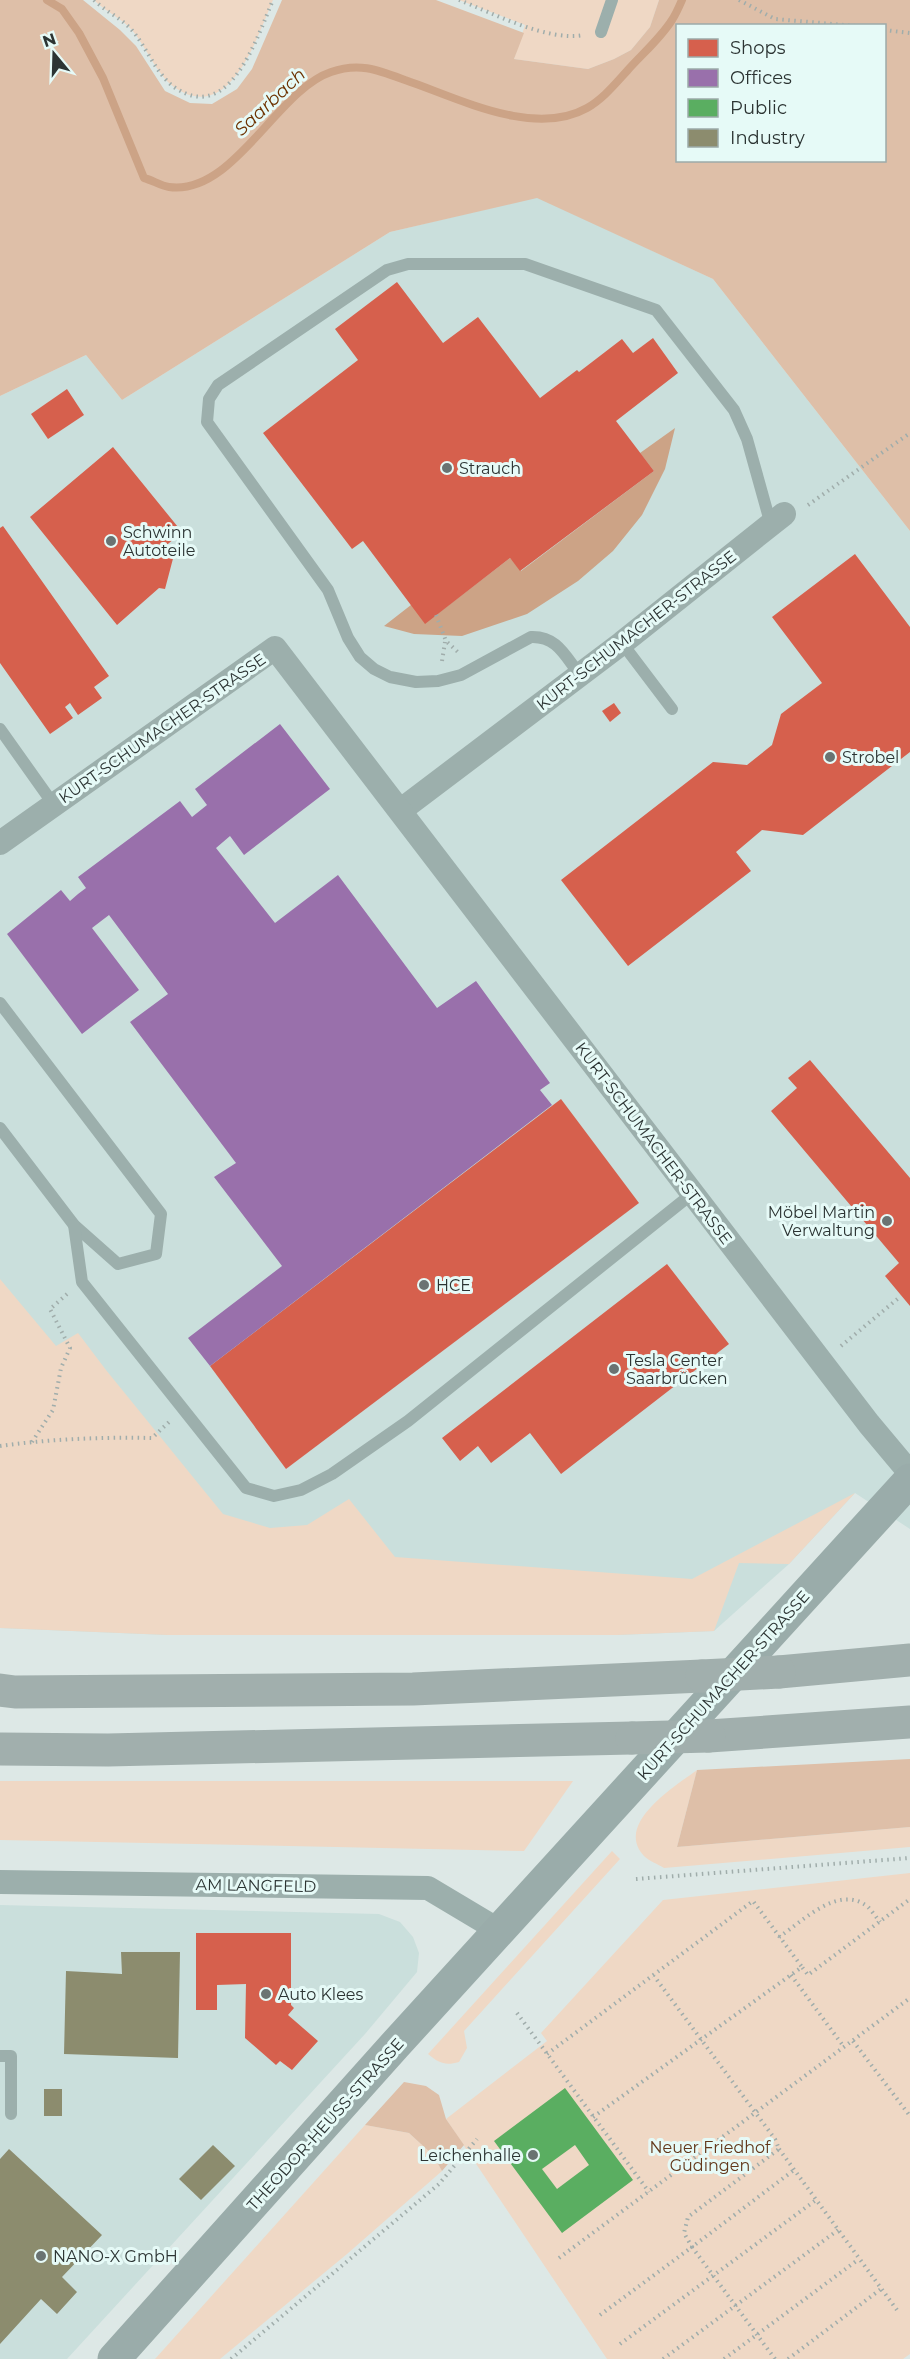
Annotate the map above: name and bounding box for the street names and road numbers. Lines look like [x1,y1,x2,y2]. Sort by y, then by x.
street label: KURT-SCHUMACHER-STRASSE [533,547,740,714]
street label: KURT-SCHUMACHER-STRASSE [55,650,269,807]
street label: KURT-SCHUMACHER-STRASSE [571,1039,736,1248]
street label: KURT-SCHUMACHER-STRASSE [633,1587,813,1784]
street label: AM LANGFELD [195,1875,316,1896]
street label: THEODOR-HEUSS-STRASSE [243,2034,408,2214]

